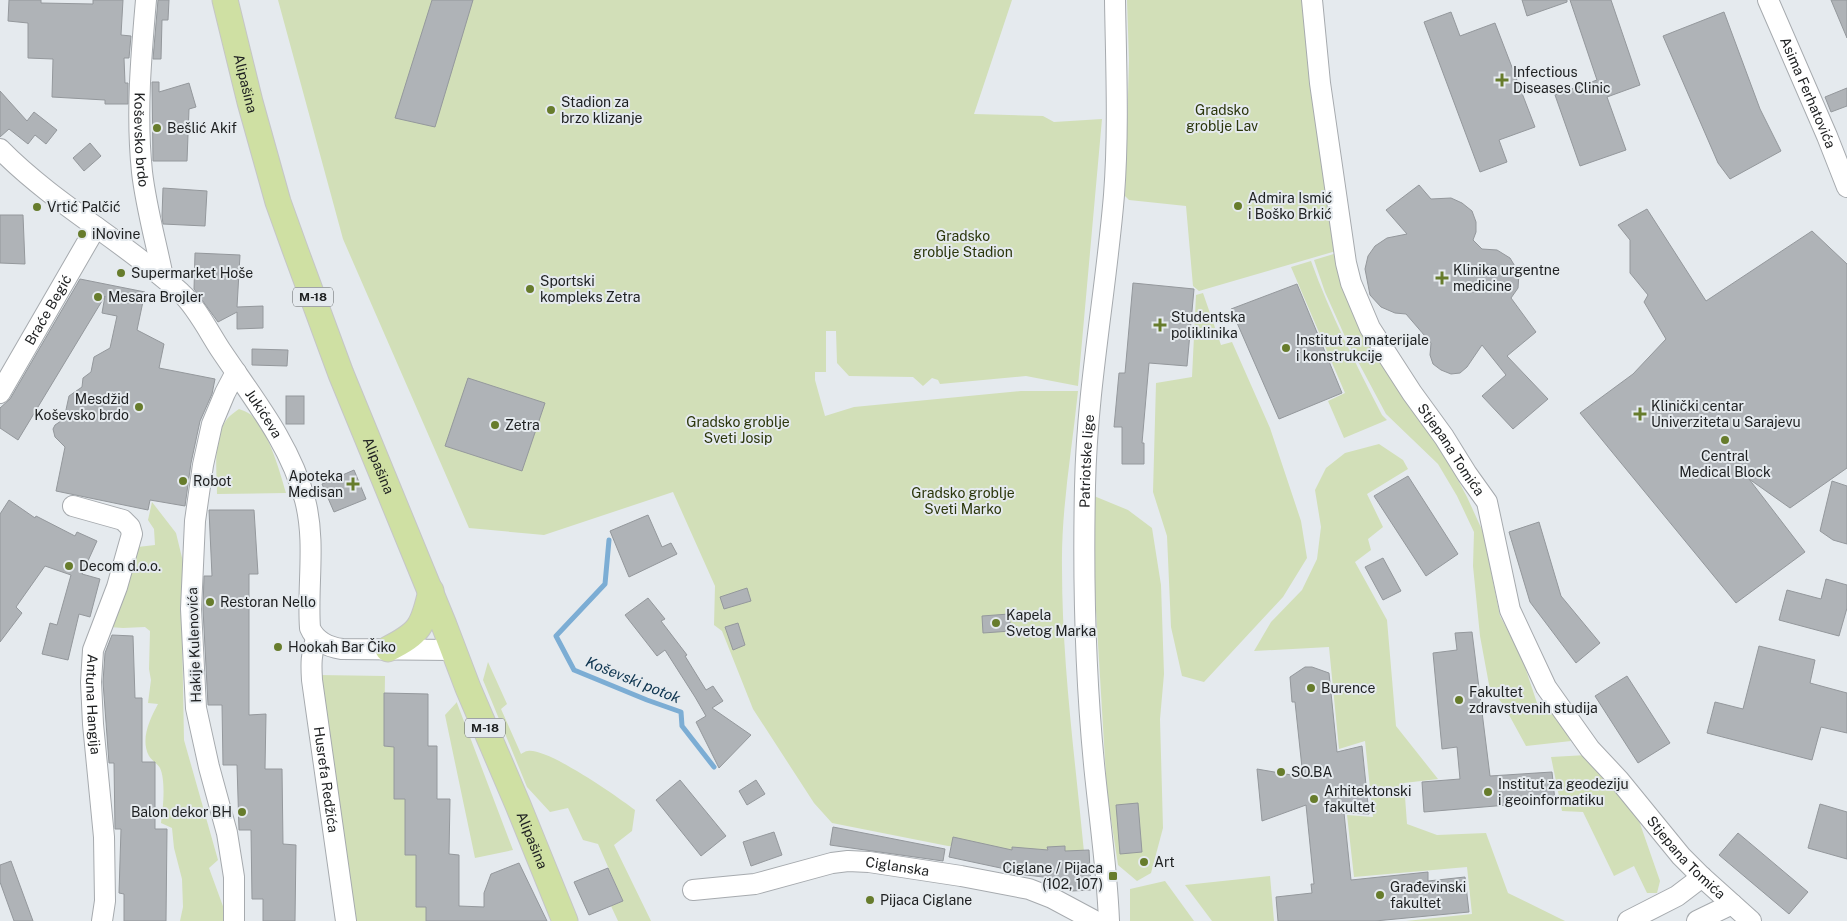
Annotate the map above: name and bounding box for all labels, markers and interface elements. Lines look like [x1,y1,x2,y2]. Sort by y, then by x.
street label: Asima Ferhatovića [1777,35,1839,151]
street label: Alipašina [231,52,261,115]
place label: Infectious Diseases Clinic [1513,64,1611,96]
marker: Infectious Diseases Clinic [1495,73,1509,87]
street label: Koševsko brdo [131,92,152,188]
place label: Stadion za brzo klizanje [561,94,643,126]
park label: Gradsko groblje Lav [1186,102,1258,134]
marker: Stadion za brzo klizanje [545,104,557,116]
place label: Bešlić Akif [167,120,237,136]
marker: Bešlić Akif [151,122,163,134]
place label: Admira Ismić i Boško Brkić [1248,190,1332,222]
place label: Vrtić Palčić [47,199,121,215]
marker: Admira Ismić i Boško Brkić [1232,200,1244,212]
marker: Vrtić Palčić [31,201,43,213]
place label: iNovine [92,226,140,242]
marker: iNovine [76,228,88,240]
park label: Gradsko groblje Stadion [913,228,1013,260]
place label: Klinika urgentne medicine [1453,262,1560,294]
place label: Supermarket Hoše [131,265,253,281]
marker: Supermarket Hoše [115,267,127,279]
marker: Klinika urgentne medicine [1435,271,1449,285]
street label: Braće Begić [22,272,75,348]
place label: Sportski kompleks Zetra [540,273,641,305]
marker: Sportski kompleks Zetra [524,283,536,295]
road number: M-18 [293,288,333,306]
place label: Mesara Brojler [108,289,203,305]
marker: Mesara Brojler [92,291,104,303]
place label: Studentska poliklinika [1171,309,1246,341]
marker: Studentska poliklinika [1153,318,1167,332]
place label: Institut za materijale i konstrukcije [1296,332,1429,364]
marker: Institut za materijale i konstrukcije [1280,342,1292,354]
street label: Jukićeva [242,386,285,441]
place label: Mesdžid Koševsko brdo [34,391,129,423]
place label: Klinički centar Univerziteta u Sarajevu [1651,398,1801,430]
street label: Stjepana Tomića [1414,400,1488,499]
marker: Mesdžid Koševsko brdo [133,401,145,413]
marker: Klinički centar Univerziteta u Sarajevu [1633,407,1647,421]
park label: Gradsko groblje Sveti Josip [686,414,790,446]
street label: Patriotske lige [1077,414,1097,508]
place label: Zetra [505,417,540,433]
marker: Zetra [489,419,501,431]
marker: Central Medical Block [1719,434,1731,446]
street label: Alipašina [360,435,397,496]
place label: Central Medical Block [1679,448,1771,480]
place label: Apoteka Medisan [288,468,343,500]
place label: Robot [193,473,232,489]
marker: Robot [177,475,189,487]
marker: Apoteka Medisan [347,478,359,490]
park label: Gradsko groblje Sveti Marko [911,485,1015,517]
place label: Decom d.o.o. [79,558,161,574]
marker: Decom d.o.o. [63,560,75,572]
street label: Hakije Kulenovića [184,587,204,703]
place label: Restoran Nello [220,594,316,610]
marker: Restoran Nello [204,596,216,608]
place label: Kapela Svetog Marka [1006,607,1096,639]
marker: Kapela Svetog Marka [990,617,1002,629]
place label: Hookah Bar Čiko [288,638,396,655]
marker: Hookah Bar Čiko [272,641,284,653]
water label: Koševski potok [583,653,684,707]
street label: Antuna Hangija [83,654,104,755]
place label: Burence [1321,680,1376,696]
marker: Burence [1305,682,1317,694]
place label: Fakultet zdravstvenih studija [1469,684,1598,716]
marker: Fakultet zdravstvenih studija [1453,694,1465,706]
road number: M-18 [465,718,505,738]
street label: Husrefa Redžića [311,726,341,834]
place label: SO.BA [1291,764,1332,780]
marker: SO.BA [1275,766,1287,778]
place label: Institut za geodeziju i geoinformatiku [1498,776,1629,808]
place label: Arhitektonski fakultet [1324,783,1411,815]
marker: Institut za geodeziju i geoinformatiku [1482,786,1494,798]
marker: Arhitektonski fakultet [1308,793,1320,805]
place label: Balon dekor BH [131,804,232,820]
marker: Balon dekor BH [236,806,248,818]
street label: Alipašina [514,809,551,871]
street label: Stjepana Tomića [1644,813,1729,902]
street label: Ciglanska [864,854,930,879]
place label: Art [1154,854,1175,870]
marker: Art [1138,856,1150,868]
place label: Ciglane / Pijaca (102, 107) [1003,860,1103,892]
marker: Ciglane / Pijaca (102, 107) [1107,870,1119,882]
place label: Građevinski fakultet [1390,879,1466,911]
marker: Građevinski fakultet [1374,889,1386,901]
place label: Pijaca Ciglane [880,892,972,908]
marker: Pijaca Ciglane [864,894,876,906]

